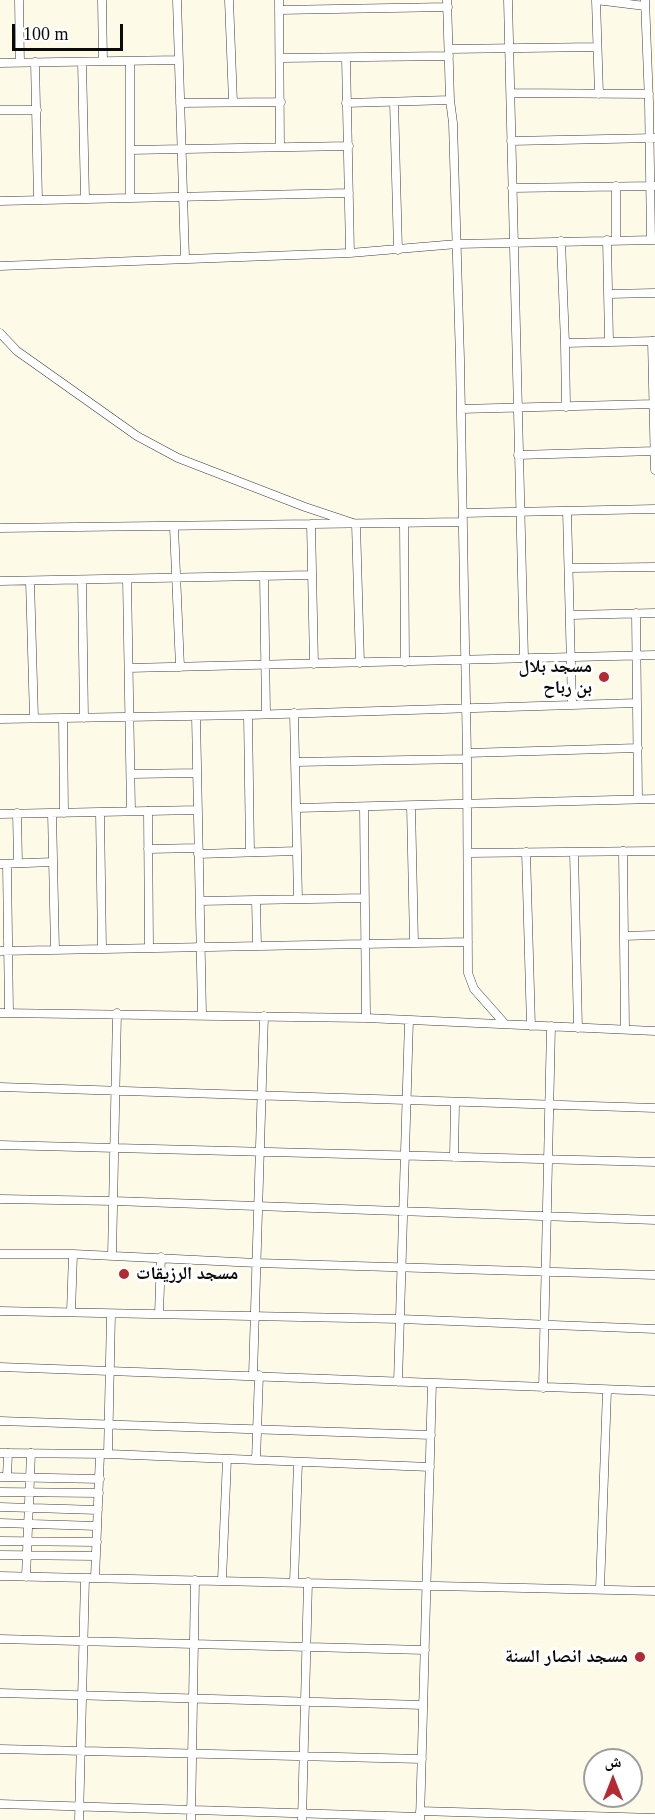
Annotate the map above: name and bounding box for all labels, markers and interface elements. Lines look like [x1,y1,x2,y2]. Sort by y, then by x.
scale bar [15,12,126,50]
text: 100 m [23,24,69,44]
place label: مسجد بلال بن رباح [519,656,592,698]
marker: مسجد بلال بن رباح [597,670,611,684]
place label: مسجد الرزيقات [136,1263,238,1285]
marker: مسجد الرزيقات [117,1267,131,1281]
place label: مسجد انصار السنة [505,1646,628,1668]
marker: مسجد انصار السنة [633,1650,647,1664]
north arrow [583,1748,643,1808]
text: ش [605,1753,621,1770]

